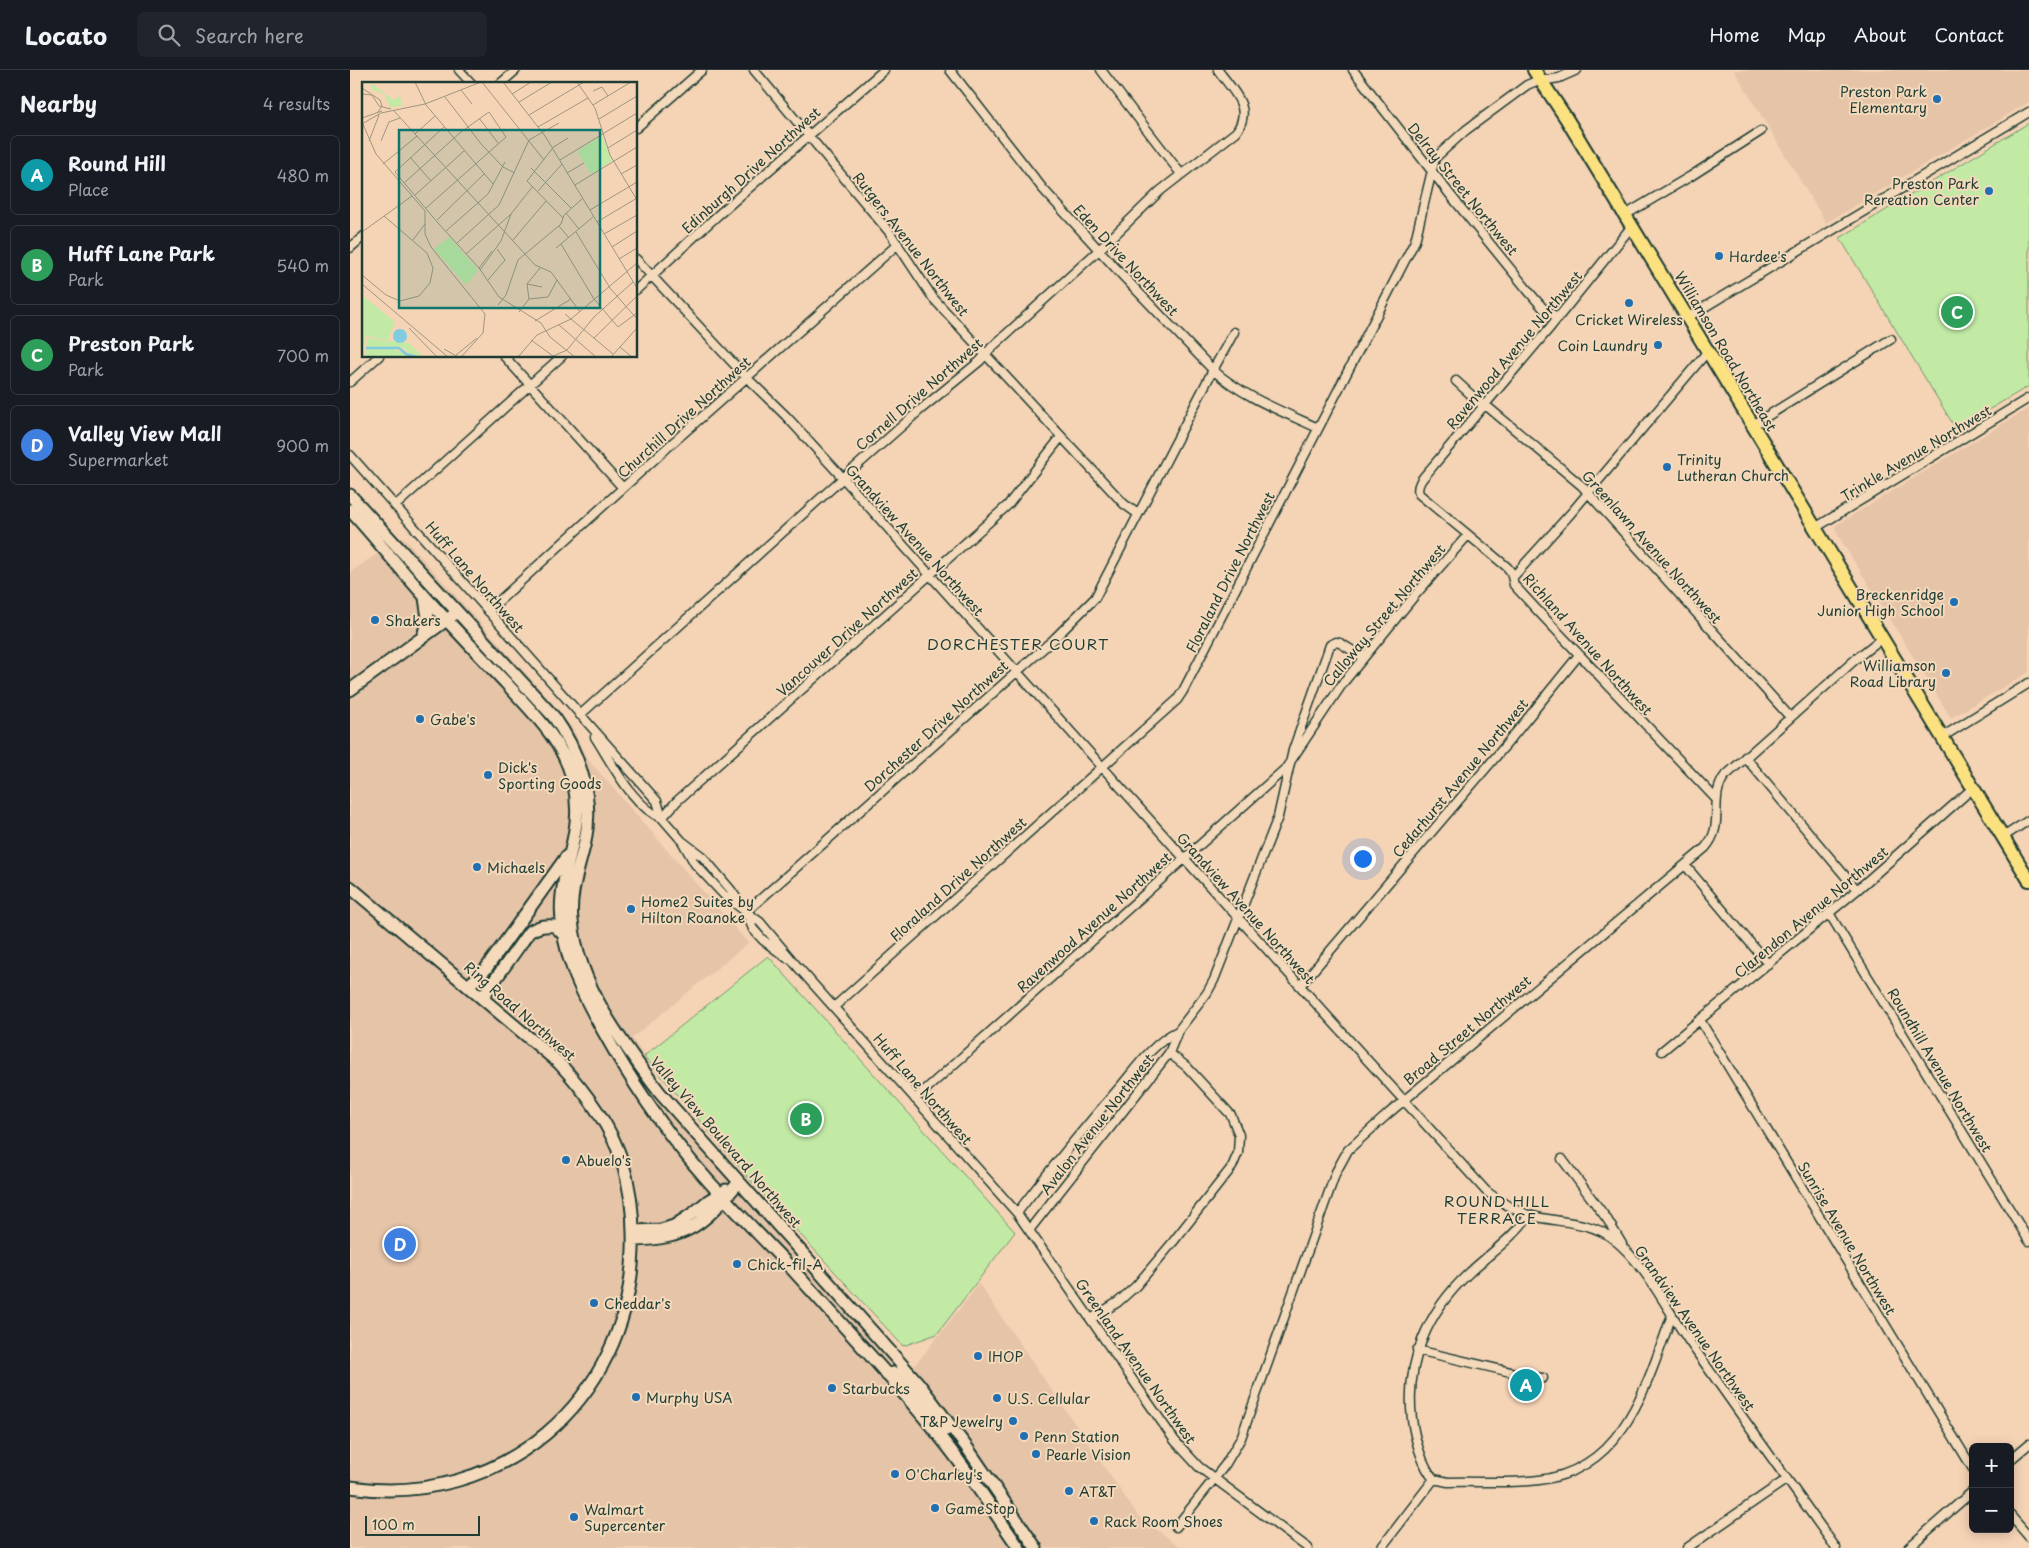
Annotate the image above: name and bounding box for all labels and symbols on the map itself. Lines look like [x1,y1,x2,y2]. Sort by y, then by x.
place label: Preston Park Elementary [1840,81,1927,118]
inset map [362,82,638,358]
marker: Preston Park Elementary [1931,93,1943,105]
street label: Edinburgh Drive Northwest [677,102,825,238]
street label: Delray Street Northwest [1403,118,1523,260]
street label: Rutgers Avenue Northwest [848,168,974,321]
place label: Preston Park Rereation Center [1864,173,1979,210]
marker: Preston Park Rereation Center [1983,185,1995,197]
street label: Eden Drive Northwest [1069,200,1184,321]
place label: Hardee's [1729,246,1787,267]
marker: Hardee's [1713,250,1725,262]
street label: Ravenwood Avenue Northwest [1441,266,1587,434]
street label: Williamson Road Northeast [1670,267,1782,435]
pin: C [1941,293,1973,331]
marker: Cricket Wireless [1623,297,1635,309]
place label: Cricket Wireless [1575,309,1683,330]
street label: Cornell Drive Northwest [851,333,987,455]
place label: Coin Laundry [1558,335,1648,356]
marker: Coin Laundry [1652,339,1664,351]
street label: Churchill Drive Northwest [613,351,756,483]
street label: Trinkle Avenue Northwest [1837,399,1996,506]
place label: Trinity Lutheran Church [1677,449,1789,486]
street label: Grandview Avenue Northwest [841,459,989,621]
marker: Trinity Lutheran Church [1661,461,1673,473]
street label: Greenlawn Avenue Northwest [1577,466,1727,629]
street label: Floraland Drive Northwest [1180,488,1280,656]
street label: Huff Lane Northwest [421,517,529,637]
street label: Calloway Street Northwest [1318,539,1450,691]
street label: Vancouver Drive Northwest [772,563,922,701]
street label: Richland Avenue Northwest [1518,568,1658,720]
place label: Breckenridge Junior High School [1817,584,1944,621]
marker: Breckenridge Junior High School [1948,596,1960,608]
place label: Shakers [385,610,441,631]
marker: Shakers [369,614,381,626]
district label: DORCHESTER COURT [927,632,1109,655]
street label: Dorchester Drive Northwest [859,655,1013,797]
place label: Williamson Road Library [1850,655,1936,692]
marker: Williamson Road Library [1940,667,1952,679]
street label: Cedarhurst Avenue Northwest [1387,694,1533,862]
place label: Gabe's [430,709,476,730]
marker: Gabe's [414,713,426,725]
place label: Dick's Sporting Goods [498,757,601,794]
marker: Dick's Sporting Goods [482,769,494,781]
street label: Floraland Drive Northwest [885,811,1031,946]
street label: Grandview Avenue Northwest [1172,827,1320,989]
street label: Clarendon Avenue Northwest [1729,841,1893,983]
street label: Ravenwood Avenue Northwest [1012,846,1176,997]
your location [1350,846,1376,872]
place label: Michaels [487,857,545,878]
marker: Michaels [471,861,483,873]
place label: Home2 Suites by Hilton Roanoke [641,891,754,928]
marker: Home2 Suites by Hilton Roanoke [625,903,637,915]
street label: Ring Road Northwest [459,956,581,1066]
street label: Broad Street Northwest [1399,970,1536,1090]
street label: Roundhill Avenue Northwest [1883,984,1998,1156]
street label: Huff Lane Northwest [869,1029,977,1149]
street label: Avalon Avenue Northwest [1035,1049,1159,1199]
street label: Valley View Boulevard Northwest [647,1053,805,1231]
pin: B [790,1100,822,1138]
place label: Abuelo's [576,1150,631,1171]
marker: Abuelo's [560,1154,572,1166]
street label: Sunrise Avenue Northwest [1793,1157,1902,1319]
district label: ROUND HILL TERRACE [1444,1189,1550,1229]
pin: D [384,1225,416,1263]
street label: Grandview Avenue Northwest [1630,1241,1761,1415]
place label: Chick-fil-A [747,1254,824,1275]
marker: Chick-fil-A [731,1258,743,1270]
street label: Greenland Avenue Northwest [1071,1274,1202,1448]
place label: Cheddar's [604,1293,671,1314]
marker: Cheddar's [588,1297,600,1309]
place label: IHOP [988,1346,1023,1367]
marker: IHOP [972,1350,984,1362]
pin: A [1510,1366,1542,1404]
place label: Starbucks [842,1378,910,1399]
marker: Starbucks [826,1382,838,1394]
place label: Murphy USA [646,1387,733,1408]
place label: U.S. Cellular [1007,1388,1091,1409]
marker: Murphy USA [630,1391,642,1403]
marker: U.S. Cellular [991,1392,1003,1404]
place label: T&P Jewelry [920,1411,1003,1432]
marker: T&P Jewelry [1007,1415,1019,1427]
place label: Penn Station [1034,1426,1119,1447]
marker: Penn Station [1018,1430,1030,1442]
place label: Pearle Vision [1046,1444,1131,1465]
marker: Pearle Vision [1030,1448,1042,1460]
place label: O'Charley's [905,1464,983,1485]
marker: O'Charley's [889,1468,901,1480]
place label: AT&T [1079,1481,1117,1502]
marker: AT&T [1063,1485,1075,1497]
place label: GameStop [945,1498,1015,1519]
place label: Walmart Supercenter [584,1499,666,1536]
marker: GameStop [929,1502,941,1514]
marker: Walmart Supercenter [568,1511,580,1523]
place label: Rack Room Shoes [1104,1511,1223,1532]
scale bar [365,1513,480,1536]
marker: Rack Room Shoes [1088,1515,1100,1527]

